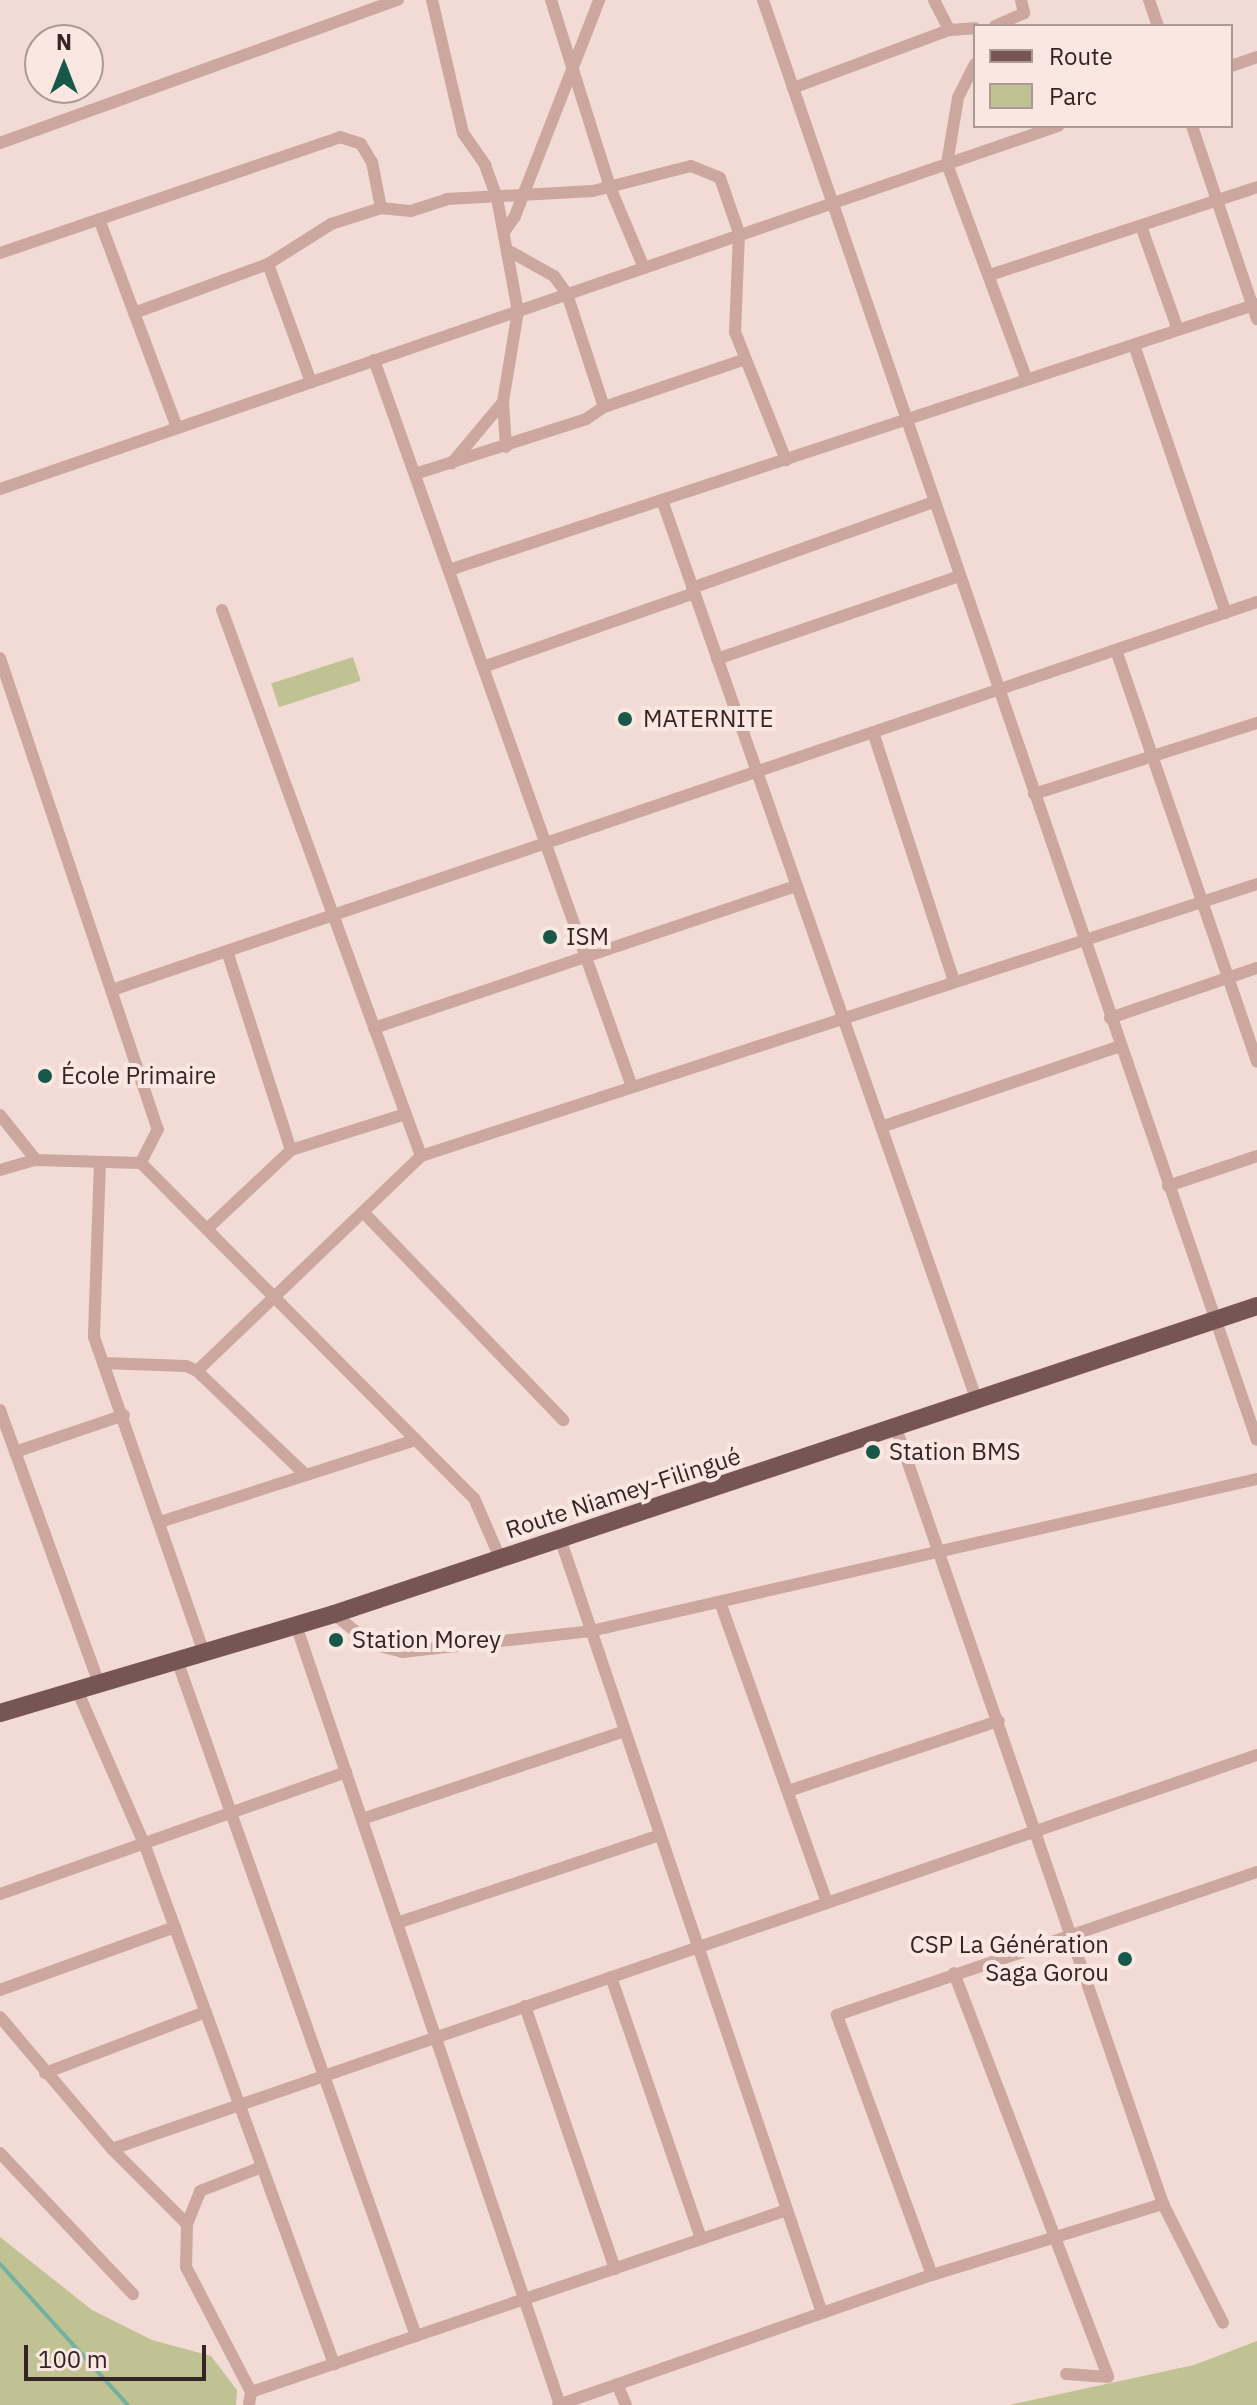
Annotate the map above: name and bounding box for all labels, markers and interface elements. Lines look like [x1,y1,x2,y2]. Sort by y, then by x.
north arrow [24,24,104,104]
legend [973,24,1233,128]
text: N [56,27,72,56]
text: Route [1049,40,1113,72]
text: Parc [1049,80,1097,112]
place label: MATERNITE [643,705,774,733]
marker: MATERNITE [614,708,636,730]
place label: ISM [566,923,609,951]
marker: ISM [541,928,559,946]
place label: École Primaire [61,1062,216,1090]
marker: École Primaire [36,1067,54,1085]
place label: Station BMS [889,1438,1020,1466]
street label: Route Niamey-Filingué [502,1441,744,1545]
marker: Station BMS [864,1443,882,1461]
place label: Station Morey [352,1626,501,1654]
marker: Station Morey [327,1631,345,1649]
place label: CSP La Génération Saga Gorou [910,1931,1109,1987]
marker: CSP La Génération Saga Gorou [1116,1950,1134,1968]
scale bar [28,2329,210,2379]
text: 100 m [38,2343,108,2375]

